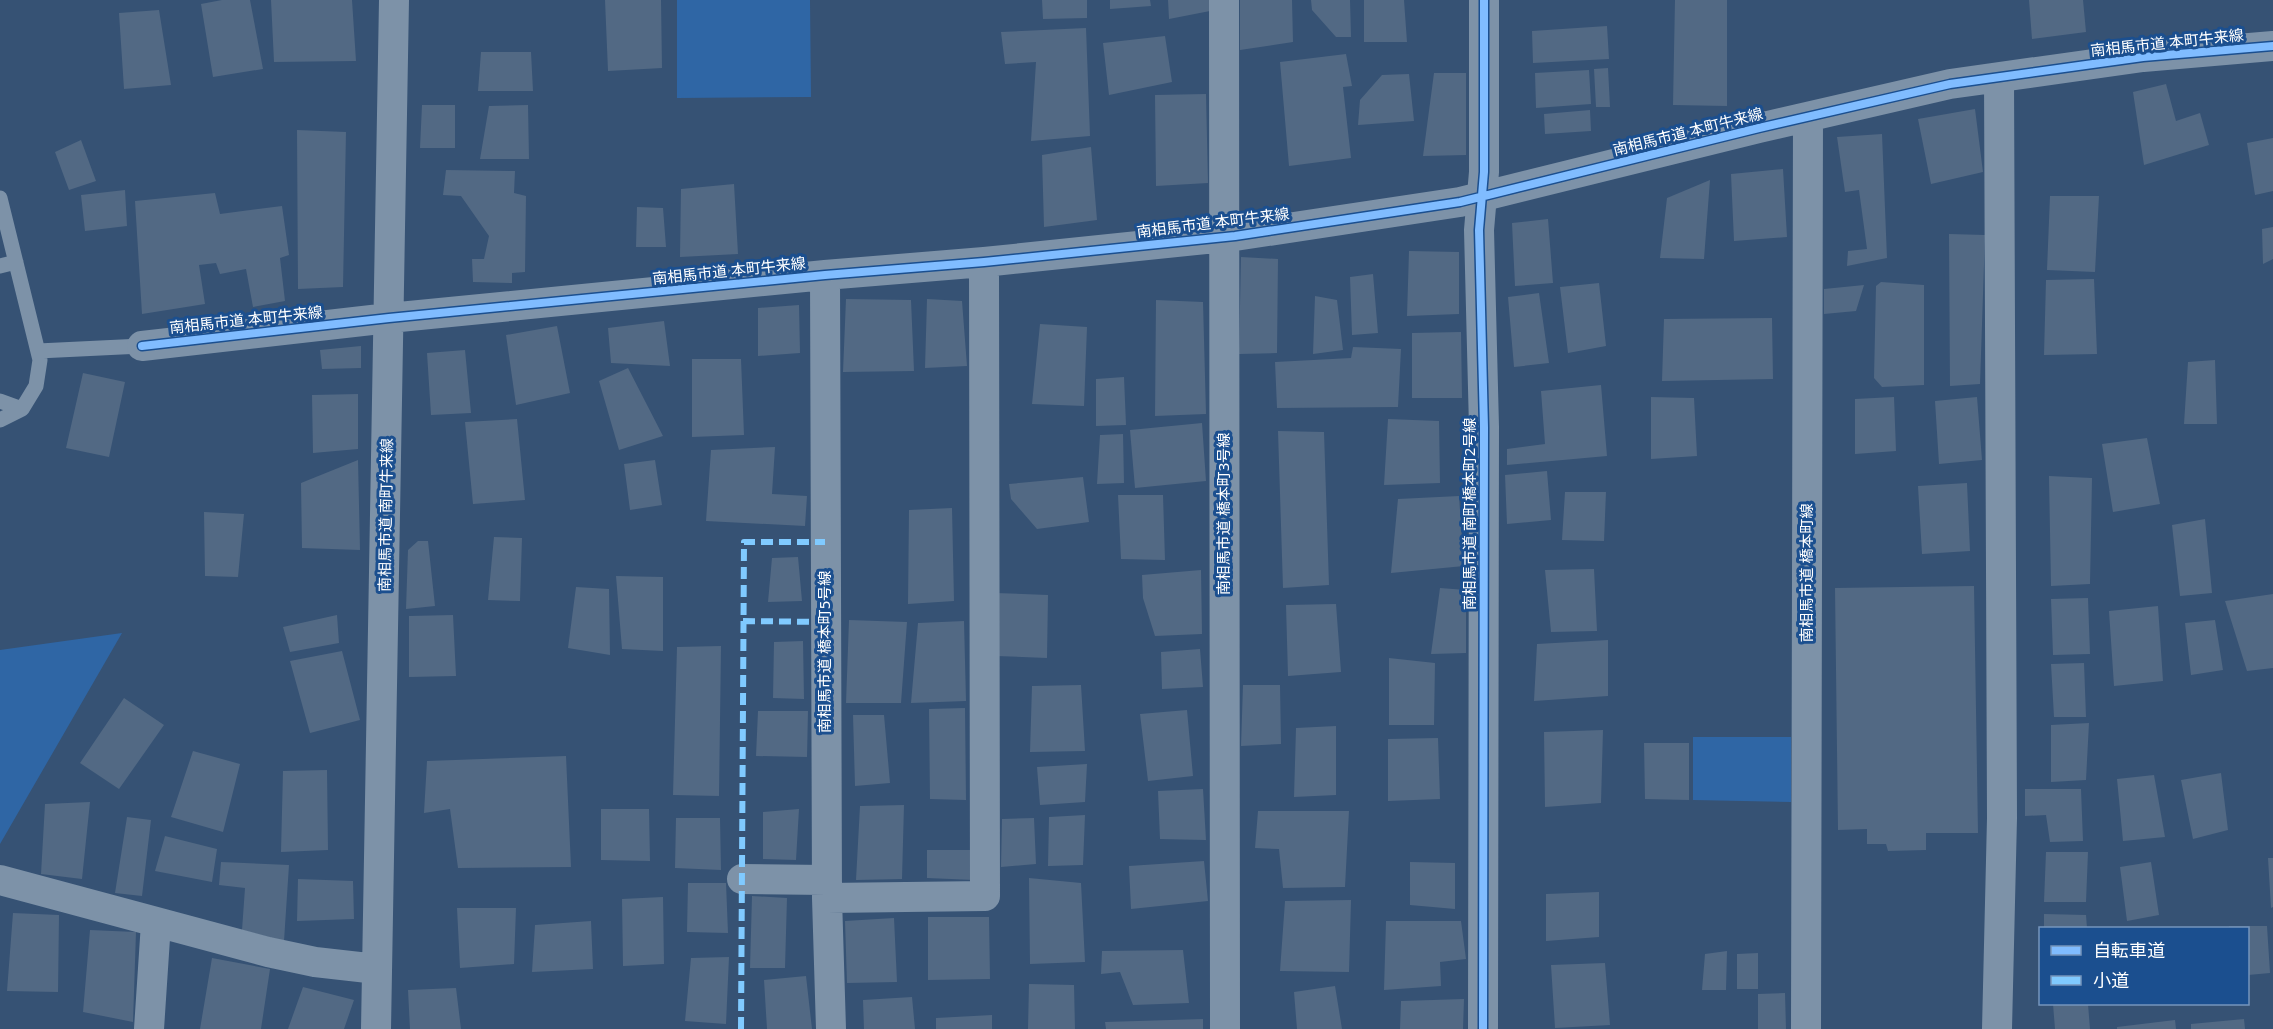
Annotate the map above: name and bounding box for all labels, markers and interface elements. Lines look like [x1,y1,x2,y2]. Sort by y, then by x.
street label: 南相馬市道 本町牛来線 [2089,24,2244,60]
street label: 南相馬市道 本町牛来線 [1611,103,1765,159]
street label: 南相馬市道 本町牛来線 [1135,203,1290,241]
street label: 南相馬市道 本町牛来線 [651,252,806,288]
street label: 南相馬市道 本町牛来線 [168,301,323,337]
street label: 南相馬市道 南町橋本町2号線 [1459,418,1479,610]
street label: 南相馬市道 橋本町3号線 [1213,433,1233,595]
street label: 南相馬市道 南町牛来線 [374,438,396,592]
street label: 南相馬市道 橋本町線 [1796,504,1816,642]
street label: 南相馬市道 橋本町5号線 [814,571,834,733]
legend [2039,927,2249,1005]
text: 自転車道 [2093,938,2165,962]
text: 小道 [2093,968,2129,992]

